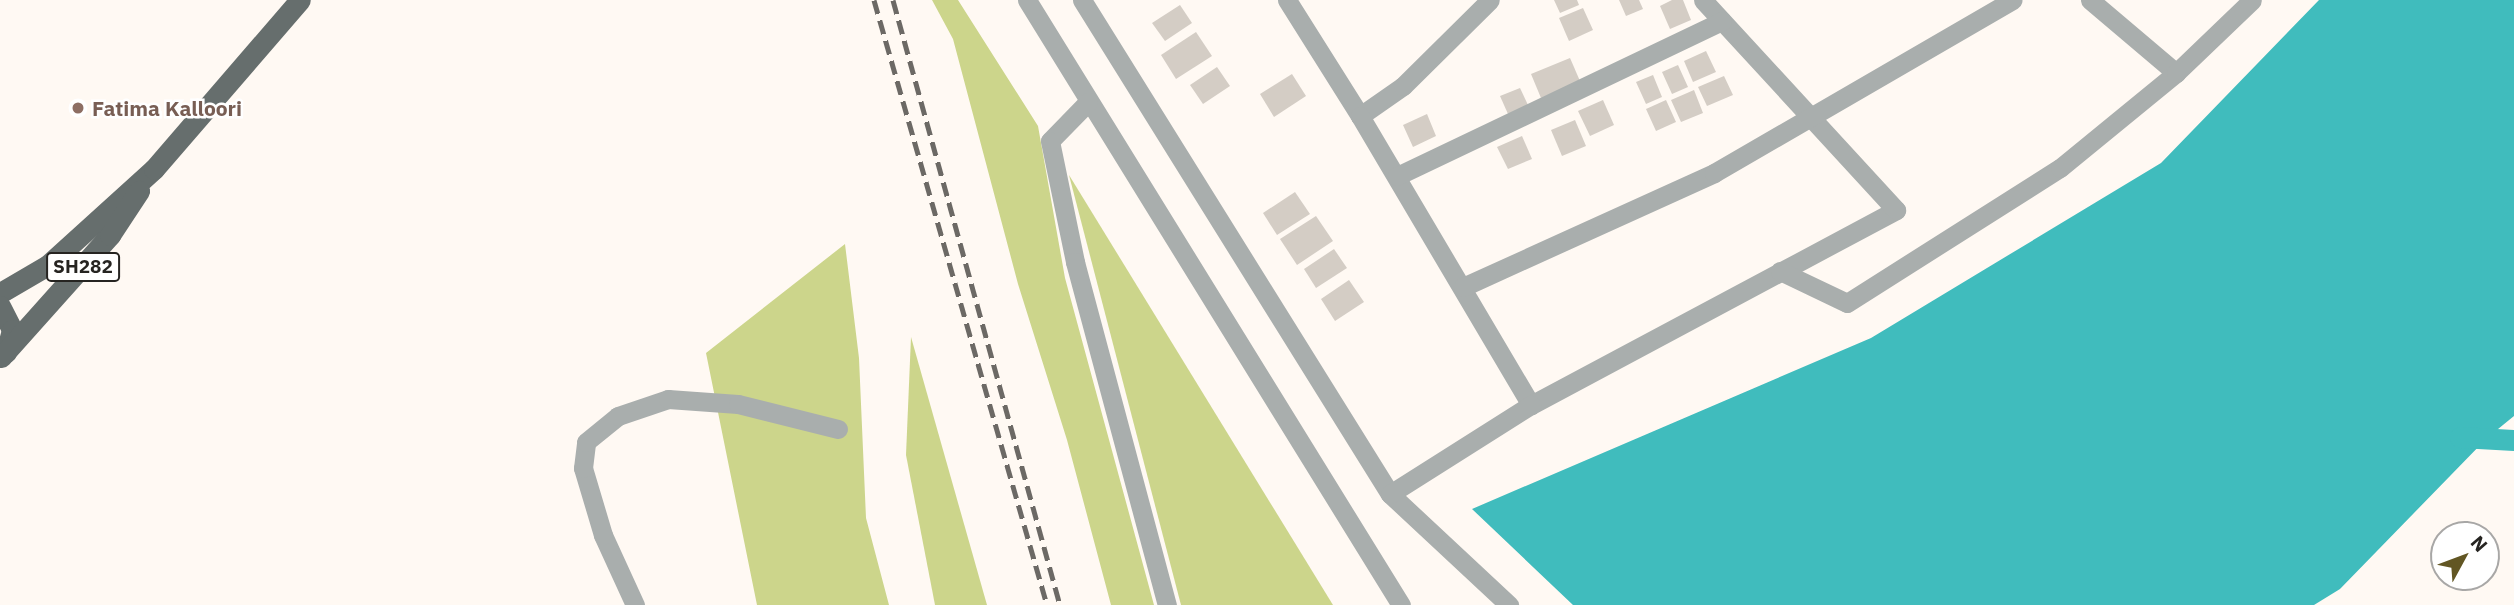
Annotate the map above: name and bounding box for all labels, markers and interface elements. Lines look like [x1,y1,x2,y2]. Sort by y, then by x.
place label: Fatima Kalloori [92,95,242,121]
marker: Fatima Kalloori [70,100,86,116]
road number: SH282 [44,252,122,282]
north arrow [2430,521,2500,591]
text: N [2466,530,2493,557]

